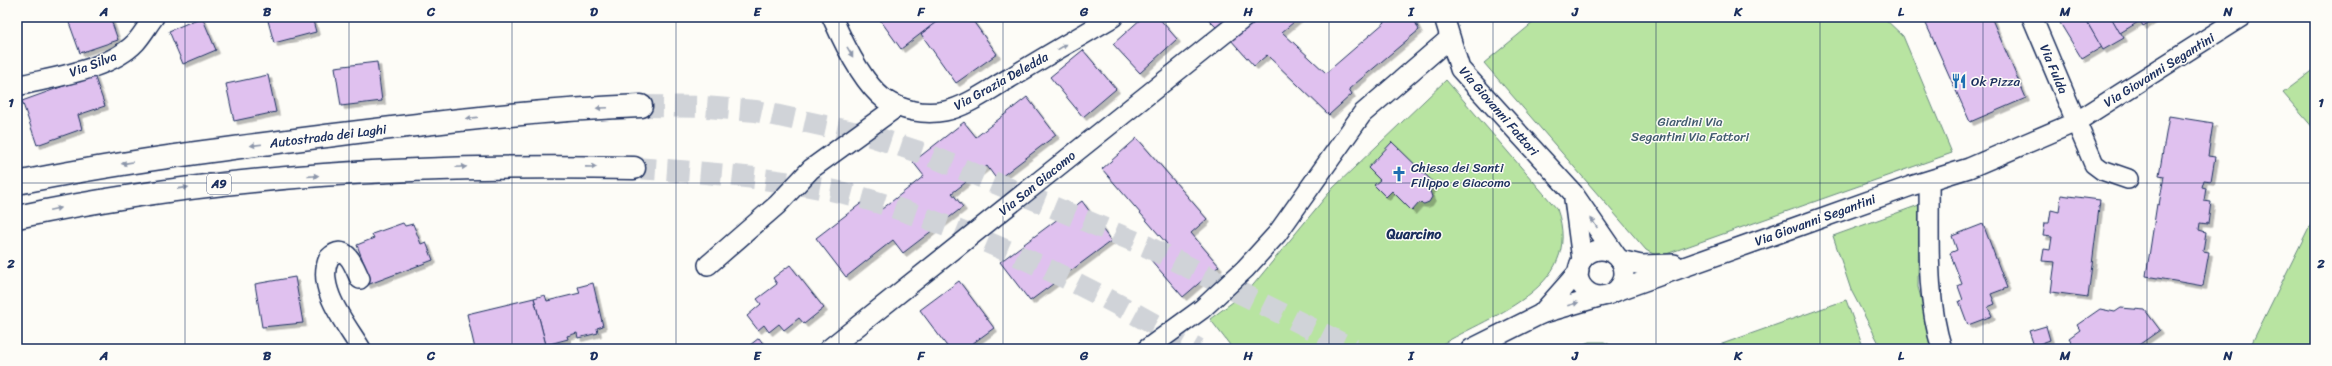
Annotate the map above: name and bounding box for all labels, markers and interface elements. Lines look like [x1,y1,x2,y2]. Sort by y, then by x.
text: A [99,0,108,23]
text: B [263,0,272,23]
text: C [426,0,436,23]
text: D [590,0,598,23]
text: E [753,0,762,23]
text: F [916,0,925,23]
text: G [1079,0,1089,23]
text: H [1242,0,1253,23]
text: I [1407,0,1415,23]
text: J [1571,0,1579,23]
text: K [1733,0,1743,23]
text: L [1898,0,1905,23]
text: M [2059,0,2071,23]
text: N [2222,0,2233,23]
street label: Via Giovanni Segantini [2099,26,2219,114]
street label: Via Fulda [2033,40,2075,98]
one-way arrow [1056,43,1068,50]
street label: Via Silva [66,44,121,84]
street label: Via Grazia Deledda [949,45,1053,117]
one-way arrow [846,46,853,58]
street label: Via Giovanni Fattori [1453,61,1545,161]
place label: Ok Pizza [1971,70,2021,93]
restaurant icon: Ok Pizza [1950,72,1968,90]
text: 1 [8,91,14,114]
text: 1 [2318,91,2324,114]
one-way arrow [596,104,608,111]
park label: Giardini Via Segantini Via Fattori [1631,110,1749,148]
one-way arrow [466,115,479,122]
street label: Autostrada dei Laghi [267,117,388,155]
one-way arrow [250,142,262,148]
street label: Via San Giacomo [993,144,1081,222]
place label: Chiesa dei Santi Filippo e Giacomo [1411,156,1511,194]
one-way arrow [121,160,133,166]
one-way arrow [455,164,467,171]
one-way arrow [585,164,598,170]
church icon: Chiesa dei Santi Filippo e Giacomo [1390,165,1408,183]
one-way arrow [307,173,319,180]
road number: A9 [207,174,231,194]
one-way arrow [177,185,189,191]
street label: Via Giovanni Segantini [1751,187,1879,253]
one-way arrow [49,206,61,212]
one-way arrow [1590,218,1598,229]
district label: Quarcino [1386,222,1442,247]
text: 2 [6,252,15,275]
text: 2 [2316,252,2325,275]
one-way arrow [1567,301,1579,307]
text: A [99,344,108,366]
text: B [263,344,272,366]
text: C [426,344,436,366]
text: D [590,344,598,366]
text: E [753,344,762,366]
text: F [916,344,925,366]
text: G [1079,344,1089,366]
text: H [1242,344,1253,366]
text: I [1407,344,1415,366]
text: J [1571,344,1579,366]
text: K [1733,344,1743,366]
text: L [1898,344,1905,366]
text: M [2059,344,2071,366]
text: N [2222,344,2233,366]

